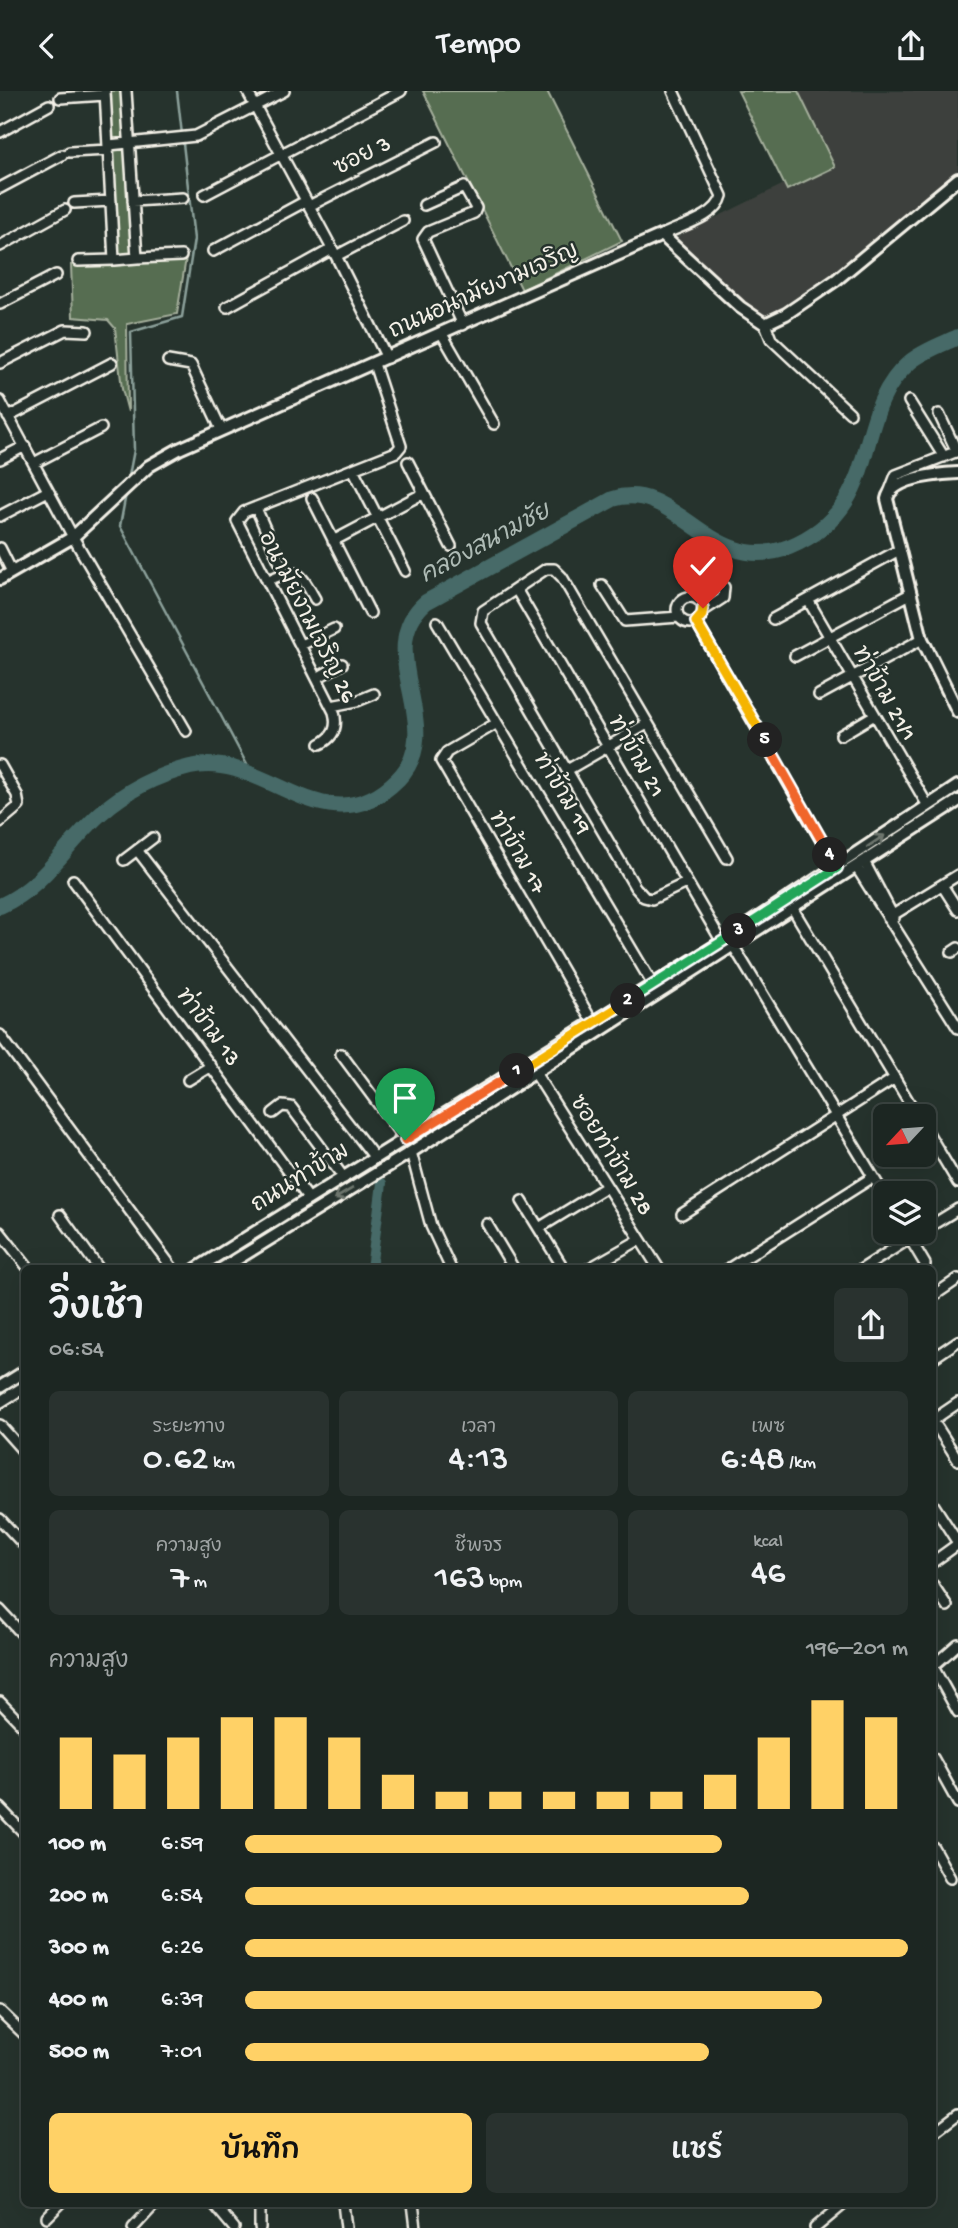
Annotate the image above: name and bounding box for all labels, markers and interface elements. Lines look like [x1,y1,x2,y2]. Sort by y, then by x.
icon: back [28,27,66,65]
text: Tempo [437,27,521,65]
icon: share [892,27,930,65]
street label: ซอย 3 [330,131,396,183]
street label: ถนนอนามัยงามเจริญ [383,234,583,346]
water label: คลองสนามชัย [415,495,558,591]
street label: อนามัยงามเจริญ 26 [251,526,365,708]
pin [673,536,733,608]
icon: check [684,547,722,585]
street label: ท่าข้าม 21/1 [845,639,925,746]
street label: ท่าข้าม 21 [601,709,674,803]
pin: 5 [748,723,782,757]
text: 5 [760,728,770,751]
street label: ท่าข้าม 19 [526,746,600,840]
street label: ท่าข้าม 17 [482,804,555,900]
one-way arrow [866,834,885,848]
pin: 4 [812,837,848,873]
text: 4 [825,843,834,866]
pin: 3 [722,913,756,949]
text: 3 [734,919,743,942]
street label: ท่าข้าม 13 [169,981,249,1072]
pin: 2 [610,983,646,1019]
text: 2 [623,989,632,1012]
pin: 1 [500,1053,534,1089]
text: 1 [513,1059,520,1082]
pin [375,1068,435,1140]
icon: arrive [386,1079,424,1117]
street label: ซอยท่าข้าม 28 [562,1088,662,1221]
north arrow [873,1104,936,1167]
map controls [873,1104,936,1244]
street label: ถนนท่าข้าม [244,1134,355,1220]
button: layers [873,1181,936,1244]
one-way arrow [333,1187,353,1201]
button: share [834,1288,908,1362]
text: วิ่งเช้า [49,1289,144,1333]
text: 06:54 [49,1337,104,1364]
text: ระยะทาง [153,1417,225,1440]
text: เวลา [461,1417,496,1440]
text: เพซ [751,1417,785,1440]
text: 0.62 [143,1440,208,1481]
text: 4:13 [449,1440,508,1481]
text: 6:48 [720,1440,785,1481]
text: km [208,1452,235,1475]
text: /km [785,1452,816,1475]
text: kcal [753,1531,783,1554]
text: ความสูง [156,1536,222,1559]
text: ชีพจร [455,1536,502,1559]
text: 46 [751,1554,785,1595]
text: 7 [171,1559,189,1600]
text: 163 [435,1559,485,1600]
text: m [189,1571,207,1594]
text: bpm [485,1571,522,1594]
text: 196–201 m [806,1636,908,1663]
text: ความสูง [49,1649,128,1676]
text: 100 m [49,1831,106,1858]
text: 6:59 [161,1831,204,1858]
text: 200 m [49,1883,108,1910]
text: 6:54 [161,1883,203,1910]
text: 300 m [49,1935,109,1962]
text: 6:26 [161,1935,203,1962]
text: 400 m [49,1987,108,2014]
text: 6:39 [161,1987,203,2014]
text: 500 m [49,2039,109,2066]
text: 7:01 [161,2039,203,2066]
button: บันทึก [49,2113,472,2193]
button: แชร์ [486,2113,908,2193]

